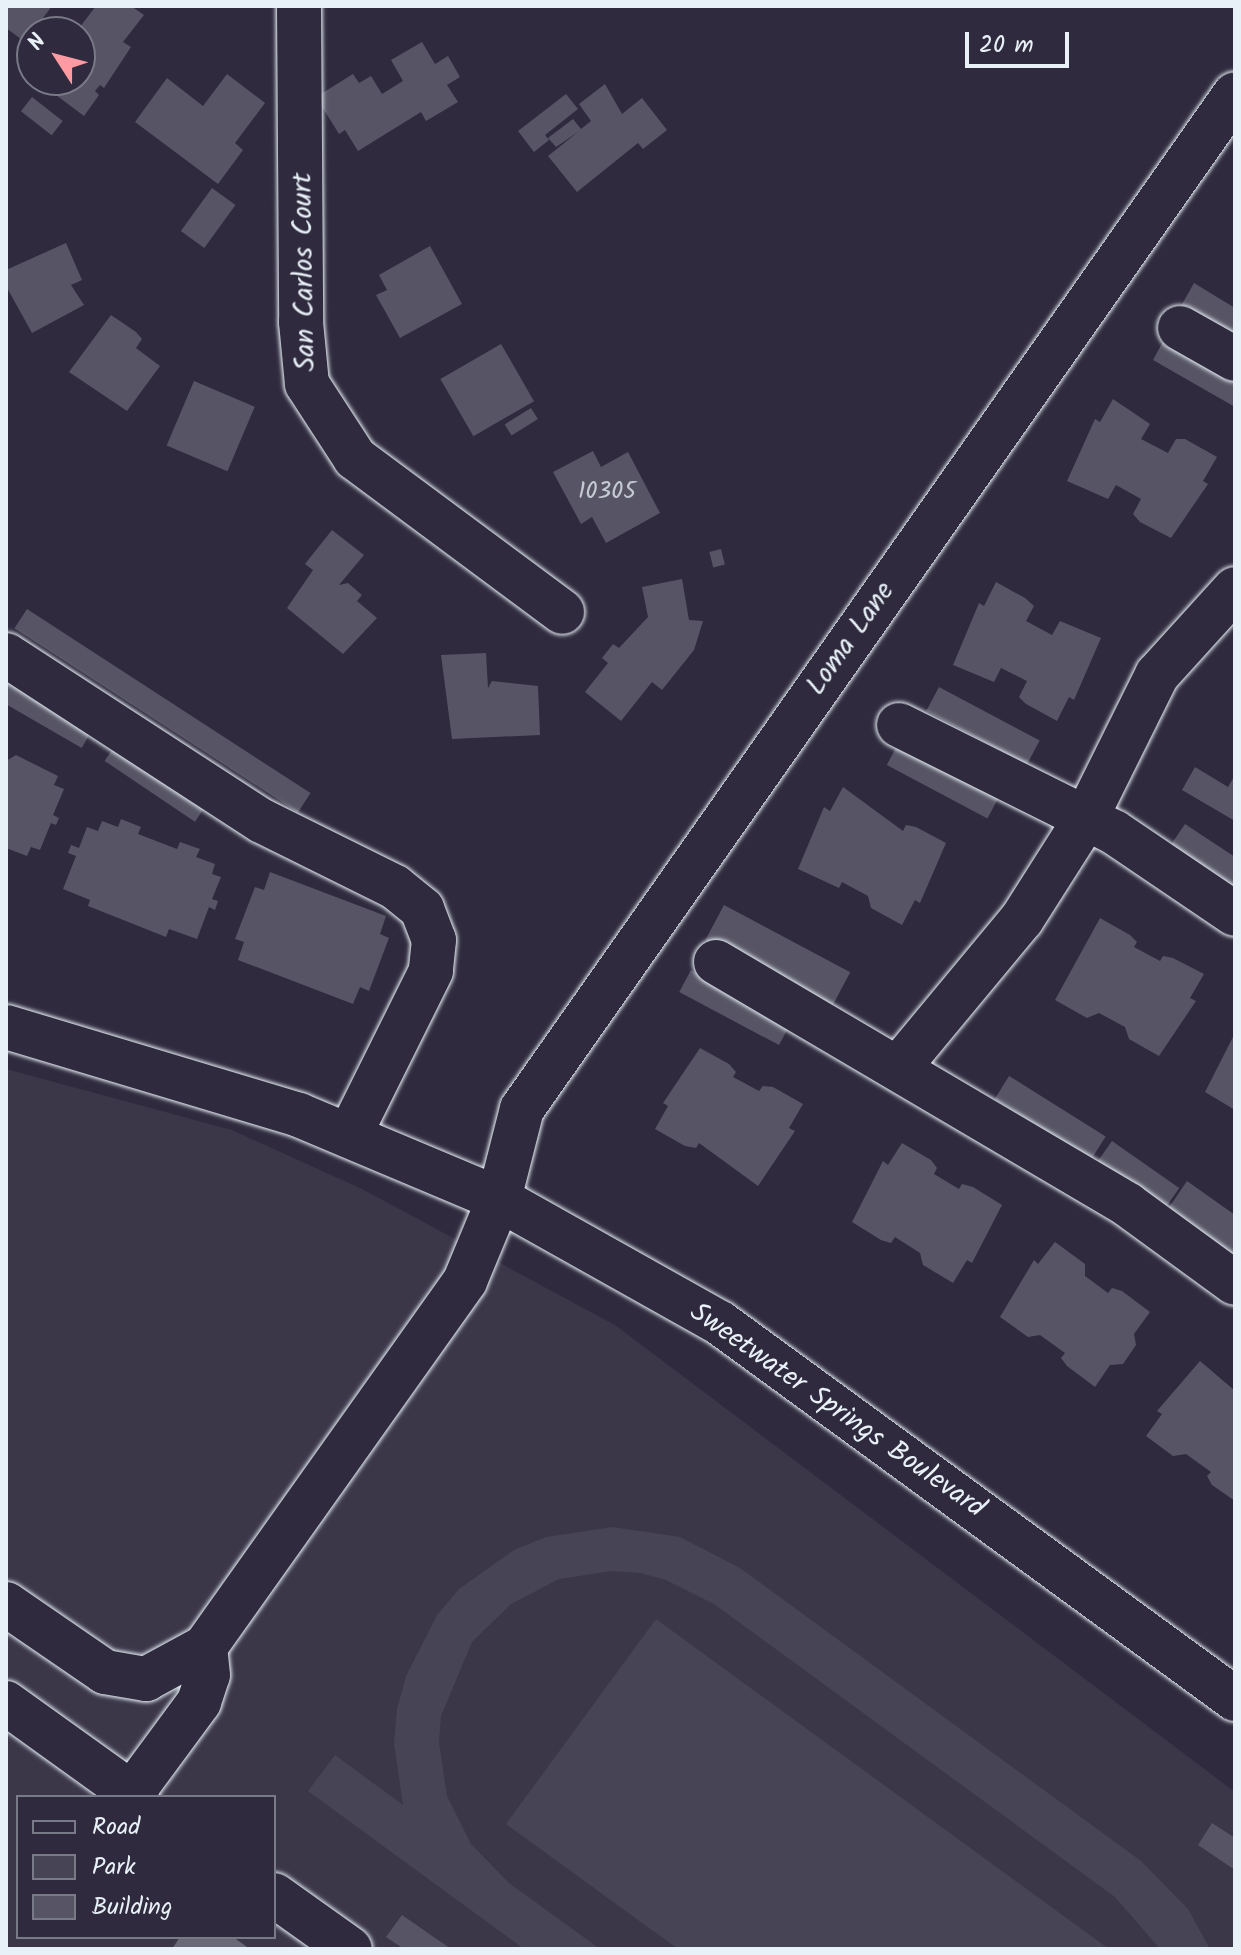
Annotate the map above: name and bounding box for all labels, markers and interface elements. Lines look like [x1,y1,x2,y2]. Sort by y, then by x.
north arrow [16,16,96,96]
scale bar [969,16,1073,66]
text: 20 m [979,26,1034,65]
text: N [20,27,56,59]
street label: San Carlos Court [286,172,324,372]
house number: 10305 [578,478,636,506]
street label: Loma Lane [800,576,902,702]
street label: Sweetwater Springs Boulevard [683,1296,991,1526]
legend [16,1795,276,1939]
text: Road [92,1808,140,1847]
text: Park [92,1848,136,1887]
text: Building [92,1888,172,1927]

